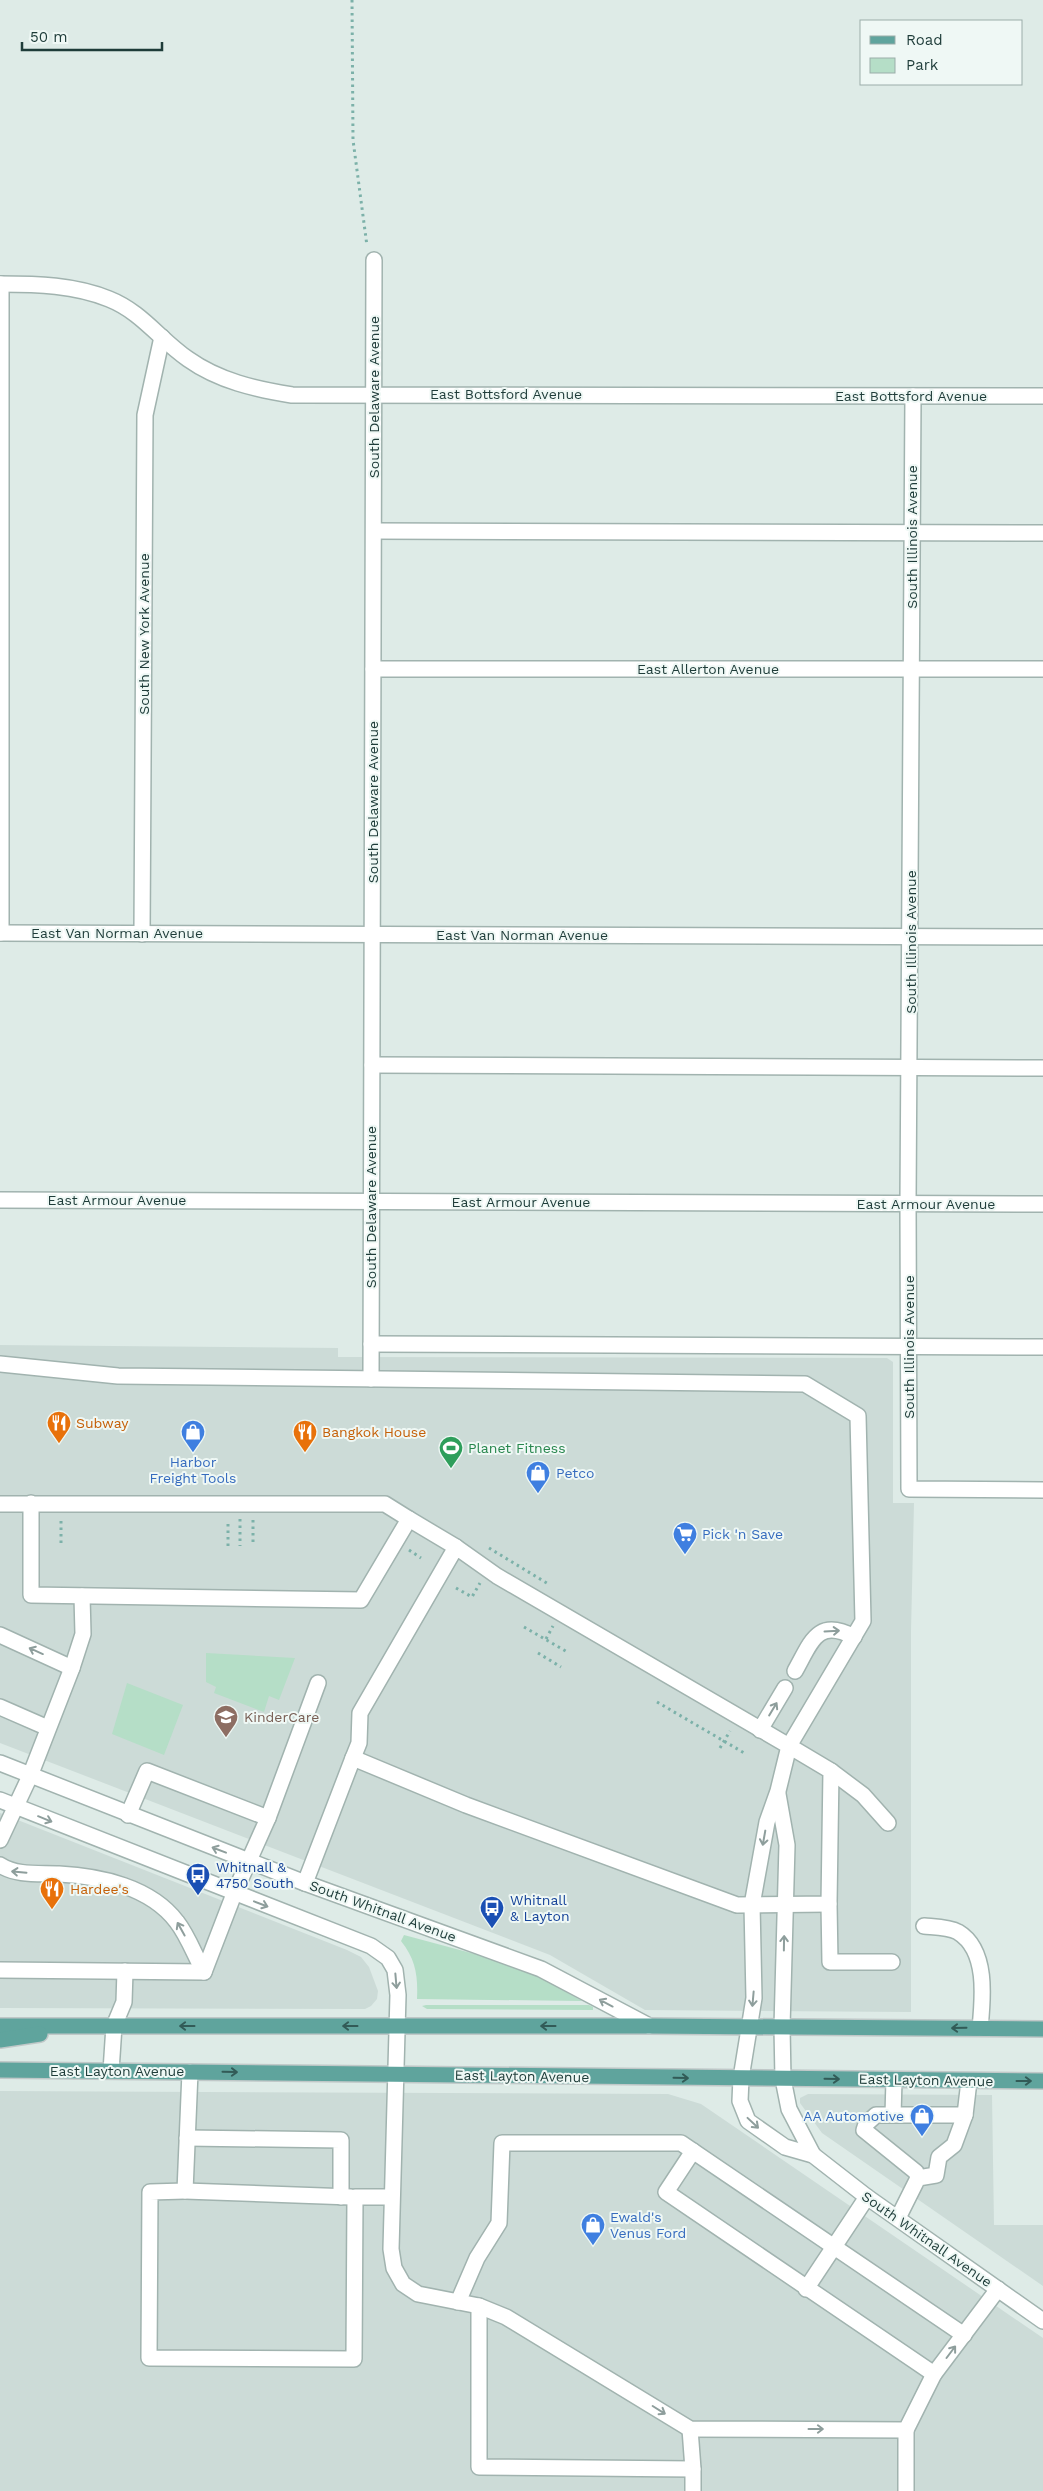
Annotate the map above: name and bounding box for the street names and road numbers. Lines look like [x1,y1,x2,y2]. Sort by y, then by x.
street label: South Delaware Avenue [366,316,382,478]
street label: East Bottsford Avenue [430,386,582,402]
street label: East Bottsford Avenue [835,388,987,404]
street label: South Illinois Avenue [904,465,920,609]
street label: South New York Avenue [136,553,152,715]
street label: East Allerton Avenue [637,661,779,677]
street label: South Delaware Avenue [365,721,381,883]
street label: South Illinois Avenue [903,870,919,1014]
street label: East Van Norman Avenue [31,925,203,941]
street label: East Van Norman Avenue [436,927,608,943]
street label: South Delaware Avenue [363,1126,379,1288]
street label: East Armour Avenue [48,1192,186,1208]
street label: East Armour Avenue [452,1194,590,1210]
street label: East Armour Avenue [857,1196,995,1212]
street label: South Illinois Avenue [901,1275,917,1419]
street label: South Whitnall Avenue [307,1877,459,1945]
street label: East Layton Avenue [50,2063,184,2079]
street label: East Layton Avenue [455,2067,589,2085]
street label: East Layton Avenue [859,2071,993,2089]
street label: South Whitnall Avenue [859,2188,995,2290]

